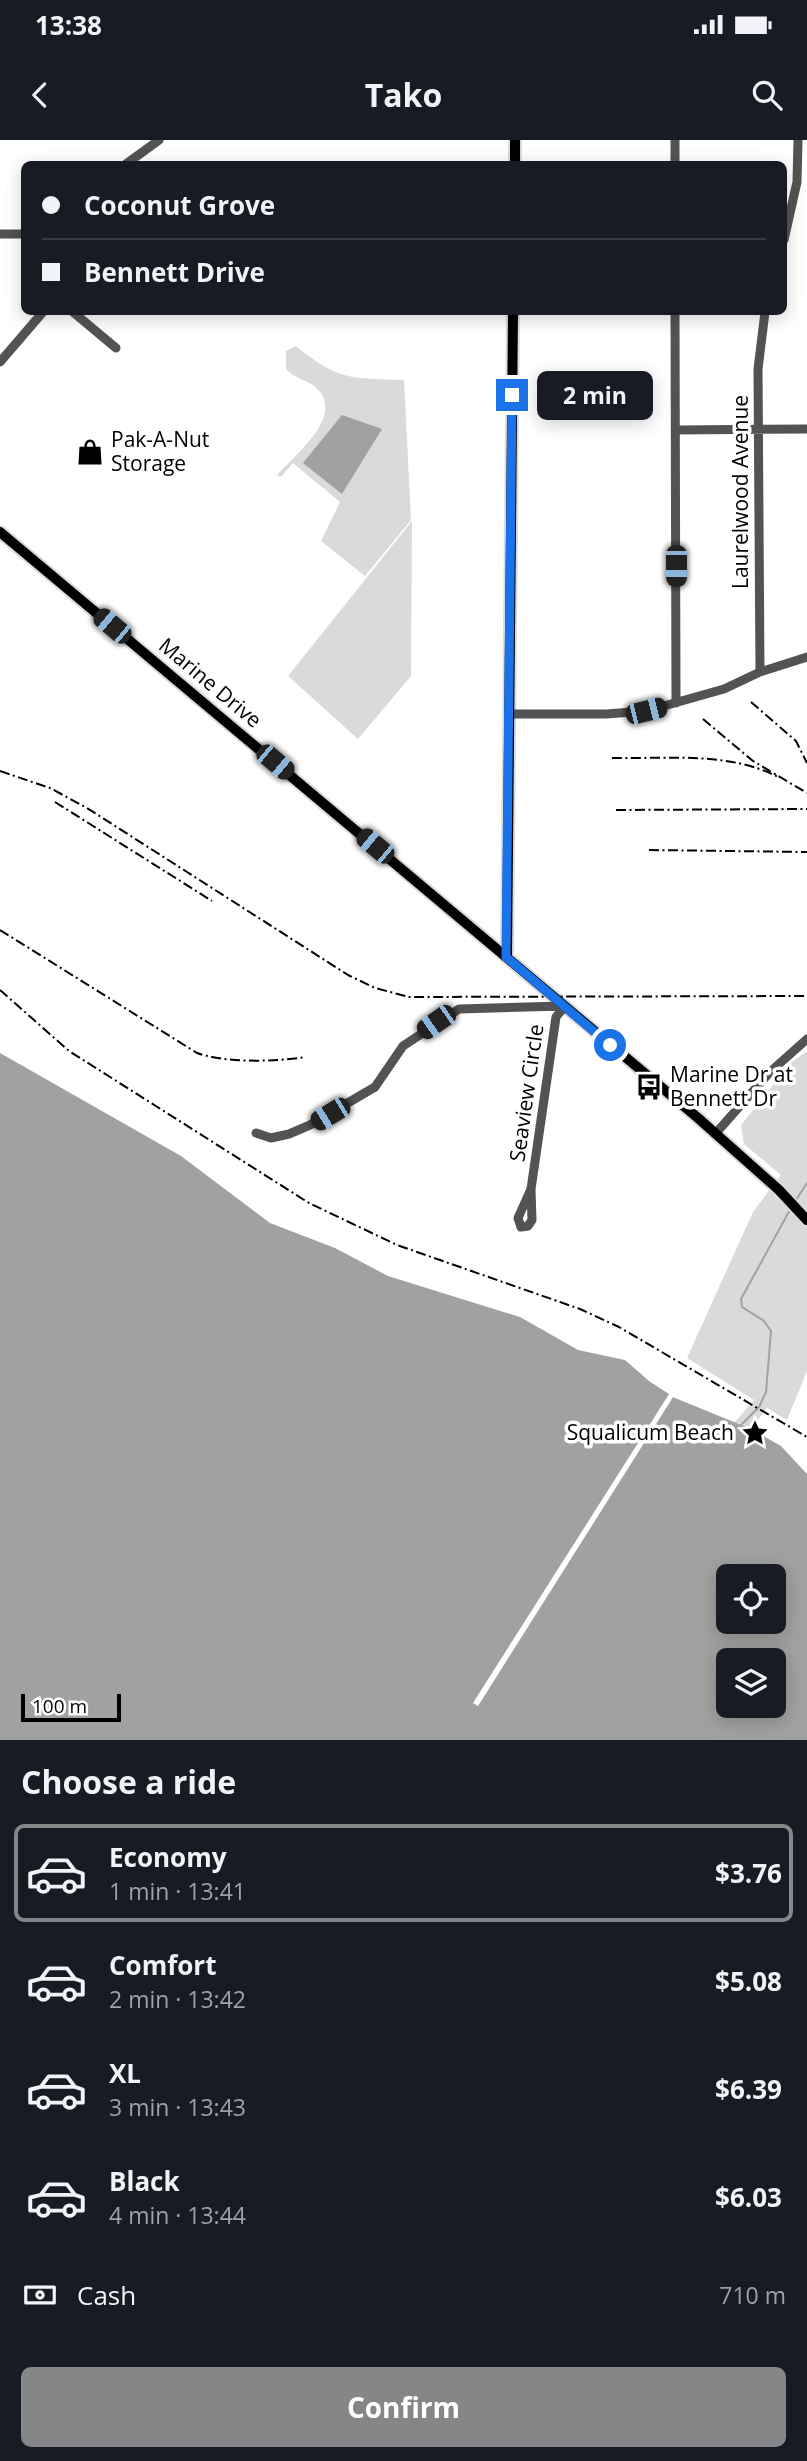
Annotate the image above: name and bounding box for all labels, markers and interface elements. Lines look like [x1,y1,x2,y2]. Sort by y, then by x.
text: 13:38 [35,7,102,43]
text: Tako [365,73,442,116]
icon: back [21,76,59,114]
icon: search [748,76,786,114]
text: Coconut Grove [84,187,275,223]
text: Bennett Drive [84,254,265,290]
callout: 2 min [536,370,652,420]
route end [496,379,528,411]
text: 2 min [563,379,627,411]
street label: Laurelwood Avenue [726,395,754,589]
place label: Pak-A-Nut Storage [111,425,209,477]
shop icon: Pak-A-Nut Storage [75,437,105,467]
car [666,545,687,587]
car [90,604,135,648]
street label: Marine Drive [153,631,268,733]
car [624,696,669,726]
car [253,740,298,784]
car [353,824,398,868]
car [413,1001,460,1043]
street label: Seaview Circle [503,1022,550,1163]
route start [594,1029,626,1061]
place label: Marine Dr at Bennett Dr [670,1060,793,1112]
bus stop icon: Marine Dr at Bennett Dr [634,1072,664,1102]
car [307,1094,354,1134]
place label: Squalicum Beach [567,1418,734,1446]
place icon: Squalicum Beach [740,1418,770,1448]
map controls [716,1564,786,1718]
button: locate [716,1564,786,1634]
button: layers [716,1648,786,1718]
scale bar [21,1691,121,1723]
text: 100 m [32,1693,87,1719]
text: Choose a ride [21,1760,236,1803]
text: Economy [109,1839,227,1875]
icon: car [25,1842,88,1905]
text: $3.76 [715,1855,782,1891]
text: 1 min · 13:41 [109,1875,246,1907]
text: Comfort [109,1947,216,1983]
icon: car [25,1950,88,2013]
text: $5.08 [715,1963,782,1999]
text: 2 min · 13:42 [109,1983,246,2015]
text: XL [109,2055,141,2091]
icon: car [25,2058,88,2121]
text: $6.39 [715,2071,782,2107]
text: 3 min · 13:43 [109,2091,246,2123]
text: Black [109,2163,180,2199]
icon: car [25,2166,88,2229]
text: $6.03 [715,2179,782,2215]
text: 4 min · 13:44 [109,2199,246,2231]
icon: cash [21,2276,59,2314]
text: Cash [77,2277,136,2313]
text: 710 m [719,2279,786,2311]
button: Confirm [21,2367,786,2447]

